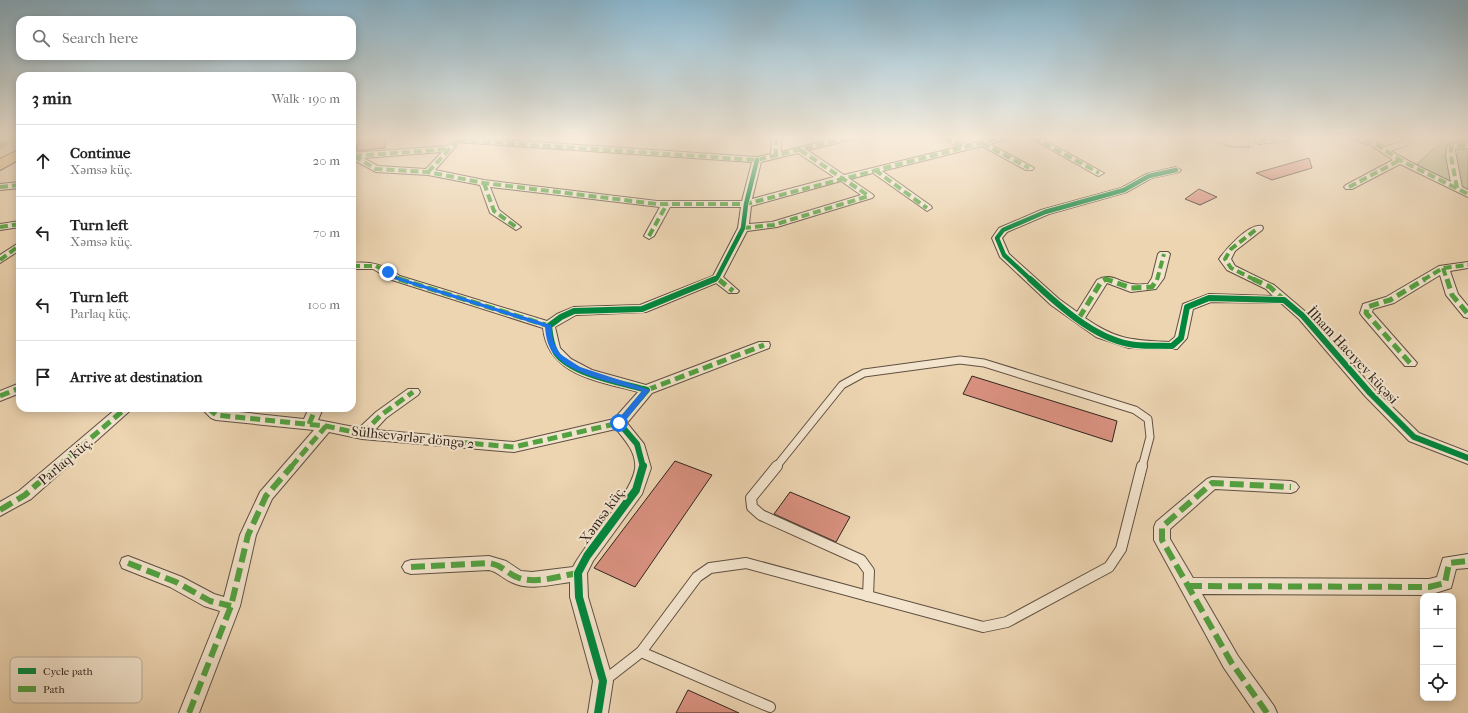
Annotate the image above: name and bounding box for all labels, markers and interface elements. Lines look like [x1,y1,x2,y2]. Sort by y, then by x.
search box [16,16,356,60]
icon: search [30,27,52,49]
text: Search here [62,29,138,47]
text: 3 min [32,88,72,108]
text: Walk · 190 m [271,91,340,106]
text: Continue [70,144,130,162]
icon: ahead [32,150,54,172]
text: 20 m [313,153,340,168]
text: Xəmsə küç. [70,162,132,177]
text: Turn left [70,216,128,234]
icon: left [32,222,54,244]
text: 70 m [313,225,340,240]
text: Xəmsə küç. [70,234,132,249]
route end [379,263,397,281]
text: Turn left [70,288,128,306]
icon: left [32,294,54,316]
text: 100 m [307,297,340,312]
street label: İlham Hacıyev küçəsi [1303,303,1402,408]
text: Parlaq küç. [70,306,131,321]
icon: arrive [32,366,54,388]
text: Arrive at destination [70,368,202,386]
route start [610,414,628,432]
street label: Sülhsevərlər döngə 2 [351,423,475,452]
street label: Parlaq küç. [35,434,96,489]
street label: Xəmsə küç. [576,483,629,547]
map controls [1420,593,1456,701]
button: + [1420,593,1456,629]
button: − [1420,629,1456,665]
legend [10,657,142,703]
text: Cycle path [43,665,94,678]
button: locate [1420,665,1456,701]
text: Path [43,683,66,696]

